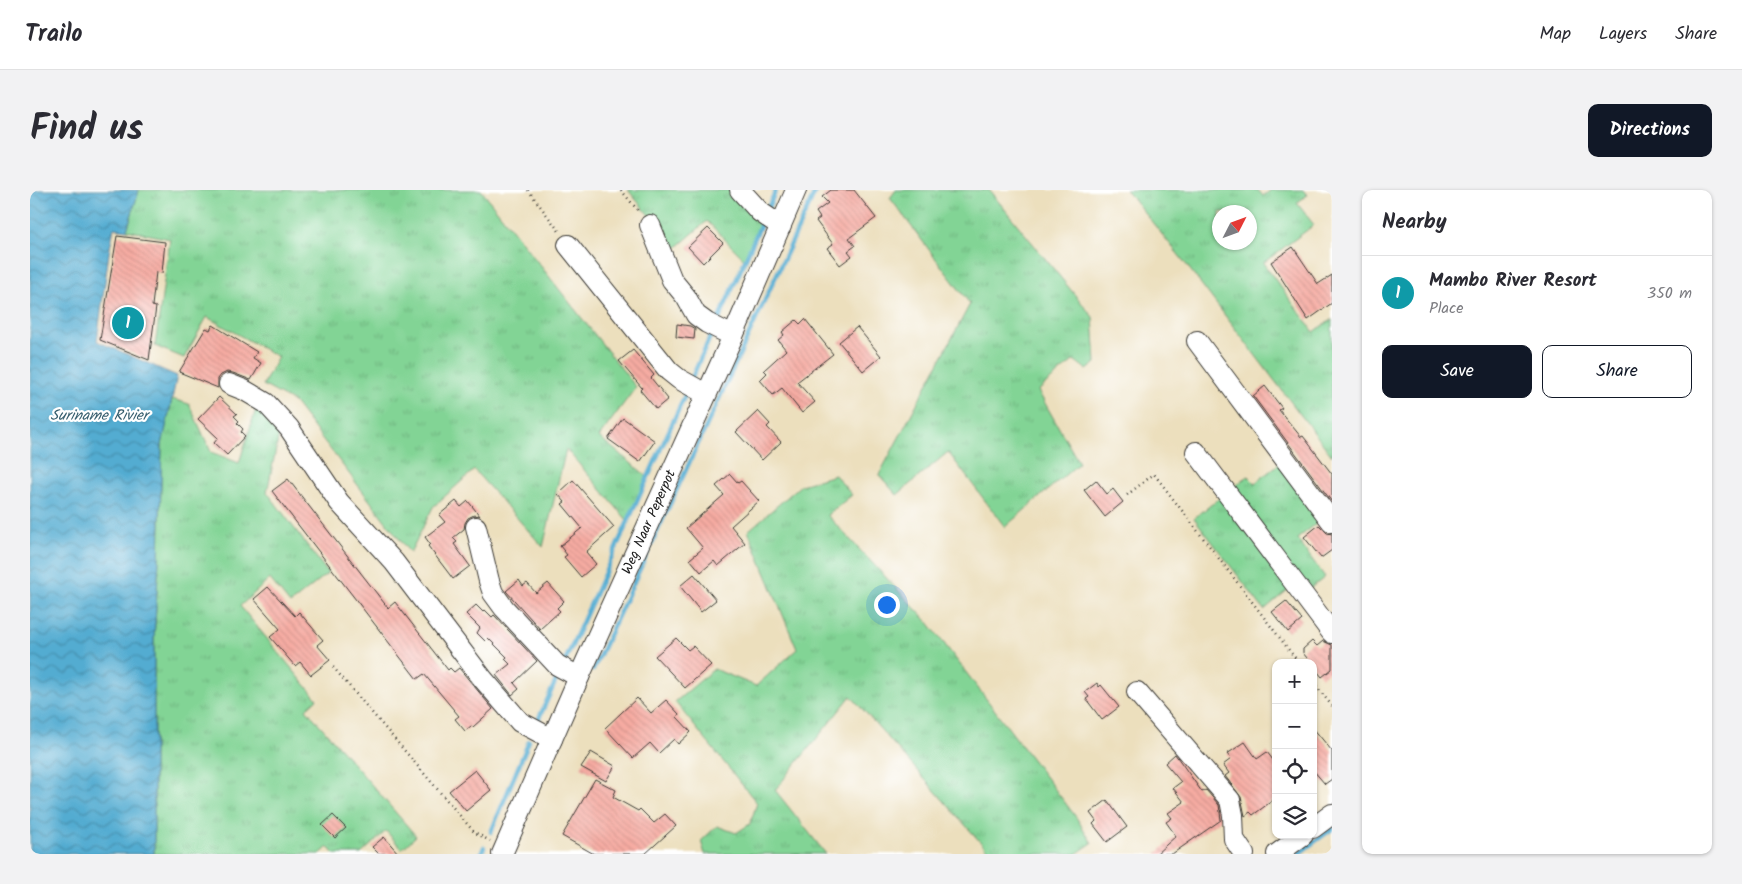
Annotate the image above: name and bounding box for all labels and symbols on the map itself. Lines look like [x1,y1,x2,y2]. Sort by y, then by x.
north arrow [1212,205,1257,250]
pin: 1 [112,304,144,342]
water label: Suriname Rivier [50,404,151,428]
street label: Weg Naar Peperpot [616,466,682,578]
your location [874,592,900,618]

